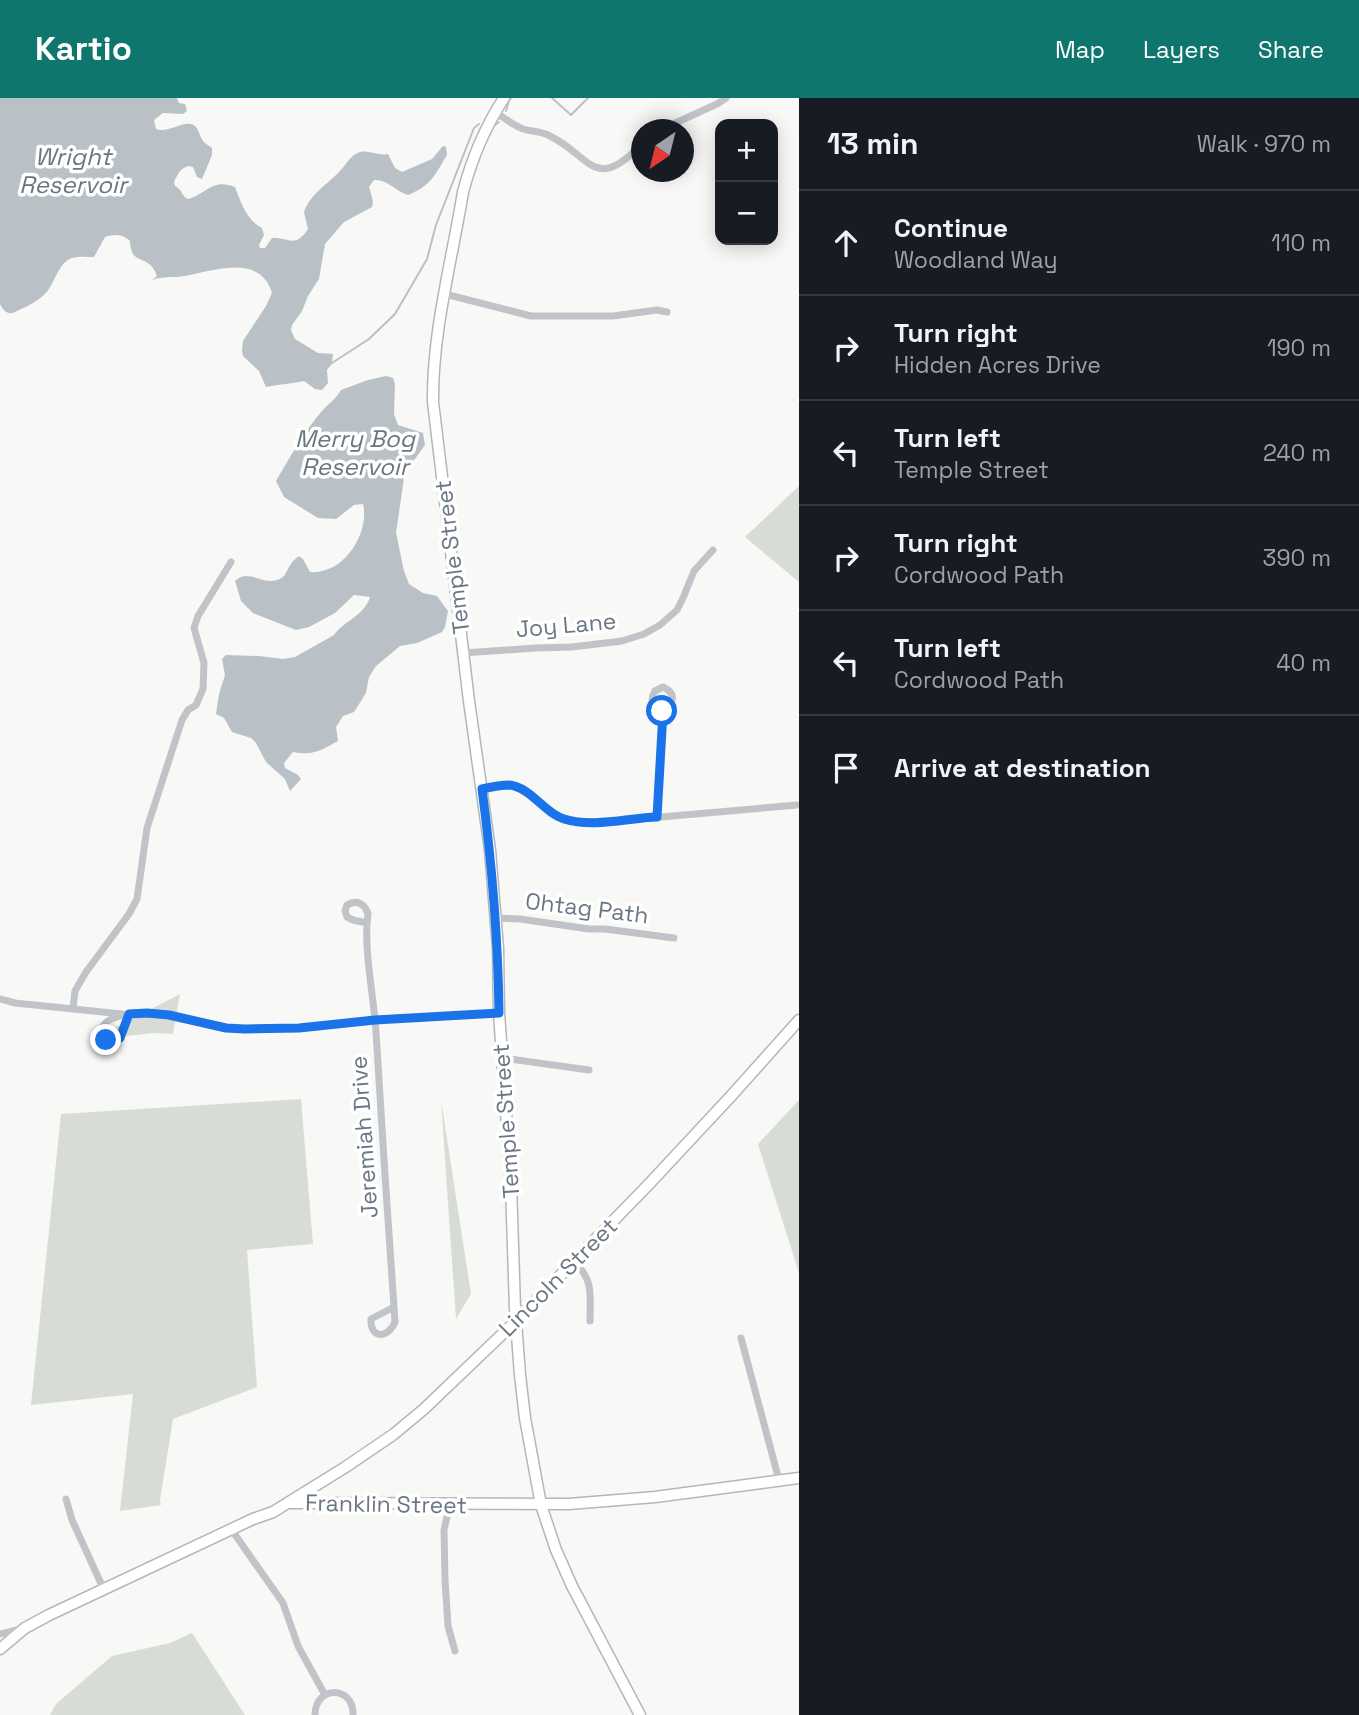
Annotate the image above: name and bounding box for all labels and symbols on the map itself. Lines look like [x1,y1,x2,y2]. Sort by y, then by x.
north arrow [631,119,694,182]
water label: Wright Reservoir [19,141,130,200]
water label: Merry Bog Reservoir [295,423,417,482]
street label: Temple Street [428,478,476,636]
street label: Joy Lane [515,606,617,644]
route start [646,695,677,726]
street label: Ohtag Path [524,886,650,930]
route end [90,1024,121,1055]
street label: Temple Street [486,1043,526,1199]
street label: Jeremiah Drive [343,1055,385,1219]
street label: Lincoln Street [492,1211,624,1343]
street label: Franklin Street [305,1488,467,1520]

